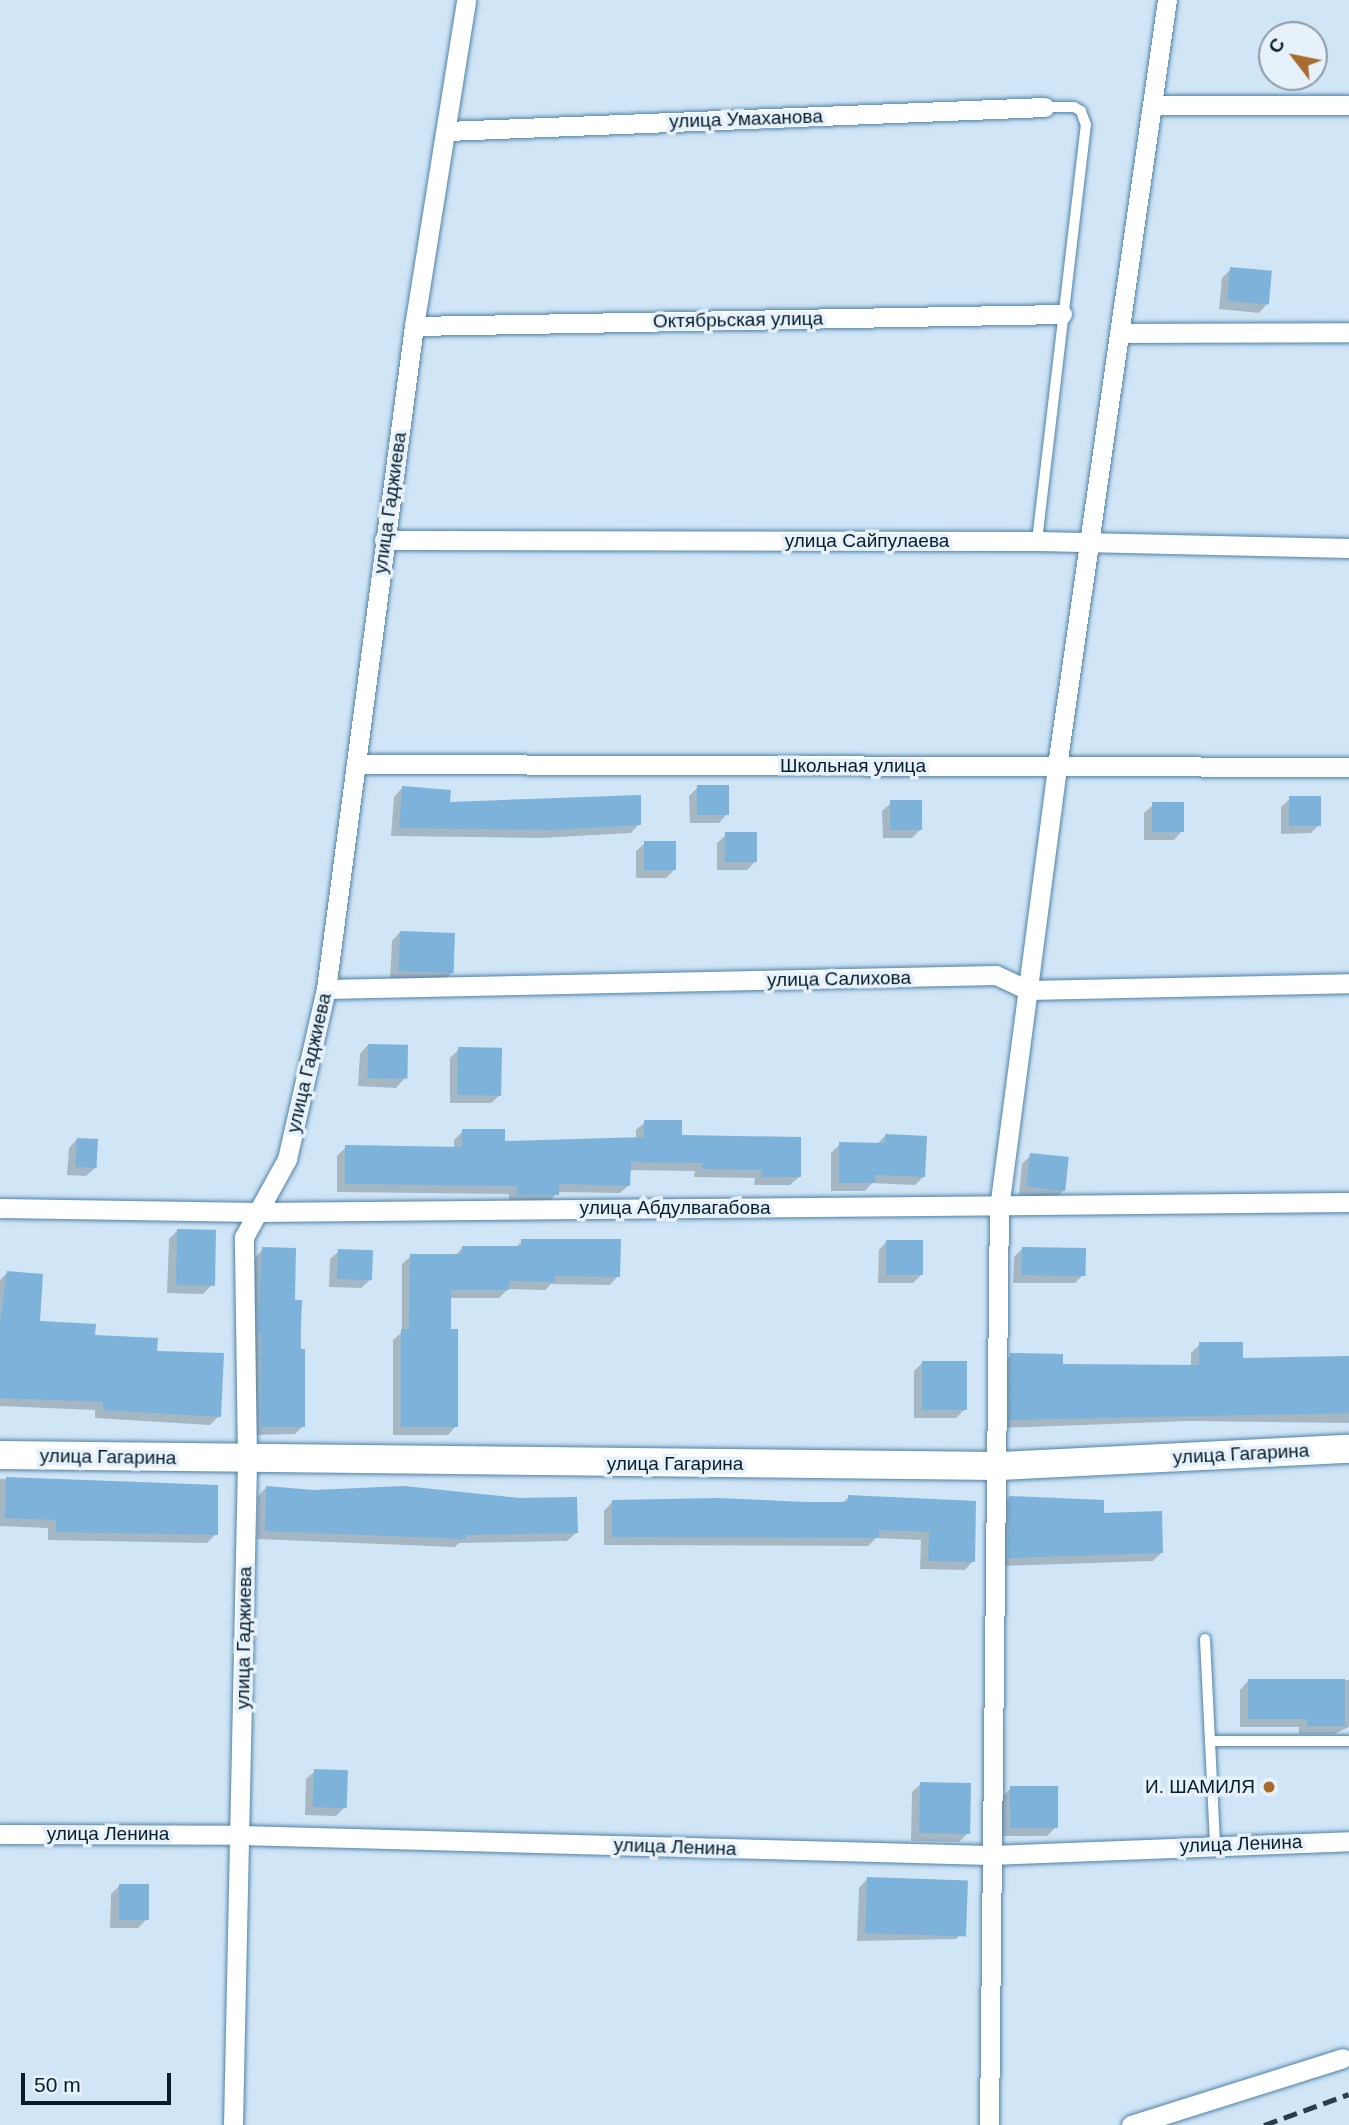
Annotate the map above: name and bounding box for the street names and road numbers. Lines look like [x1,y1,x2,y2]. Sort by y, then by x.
street label: улица Умаханова [669,105,823,133]
street label: Октябрьская улица [653,307,823,333]
street label: улица Гаджиева [369,431,411,575]
street label: улица Сайпулаева [785,530,949,552]
street label: Школьная улица [780,755,926,777]
street label: улица Салихова [767,966,911,992]
street label: улица Гаджиева [282,991,336,1135]
street label: улица Абдулвагабова [580,1197,770,1219]
street label: улица Гагарина [1172,1439,1310,1469]
street label: улица Гагарина [40,1444,176,1470]
street label: улица Гагарина [607,1453,743,1475]
street label: улица Гаджиева [231,1566,257,1710]
street label: улица Ленина [47,1823,169,1845]
street label: улица Ленина [1179,1830,1303,1858]
street label: улица Ленина [613,1833,737,1861]

